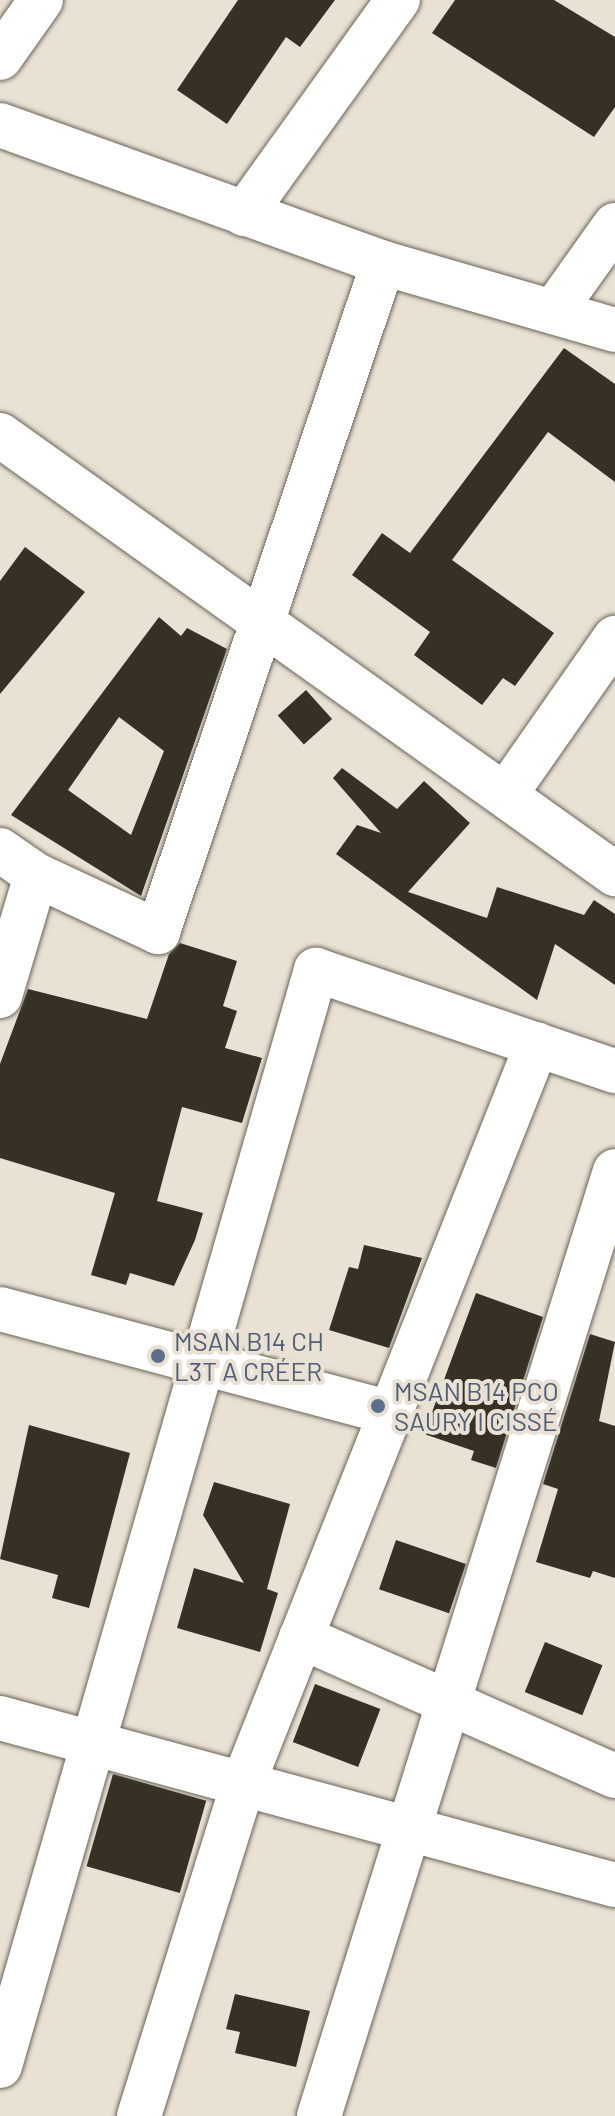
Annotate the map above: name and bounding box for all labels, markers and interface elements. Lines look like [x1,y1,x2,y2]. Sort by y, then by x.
place label: MSAN B14 CH L3T A CRÉER [174,1325,324,1386]
marker: MSAN B14 CH L3T A CRÉER [149,1347,167,1365]
place label: MSAN B14 PCO SAURY I CISSÉ [394,1375,559,1436]
marker: MSAN B14 PCO SAURY I CISSÉ [369,1397,387,1415]

